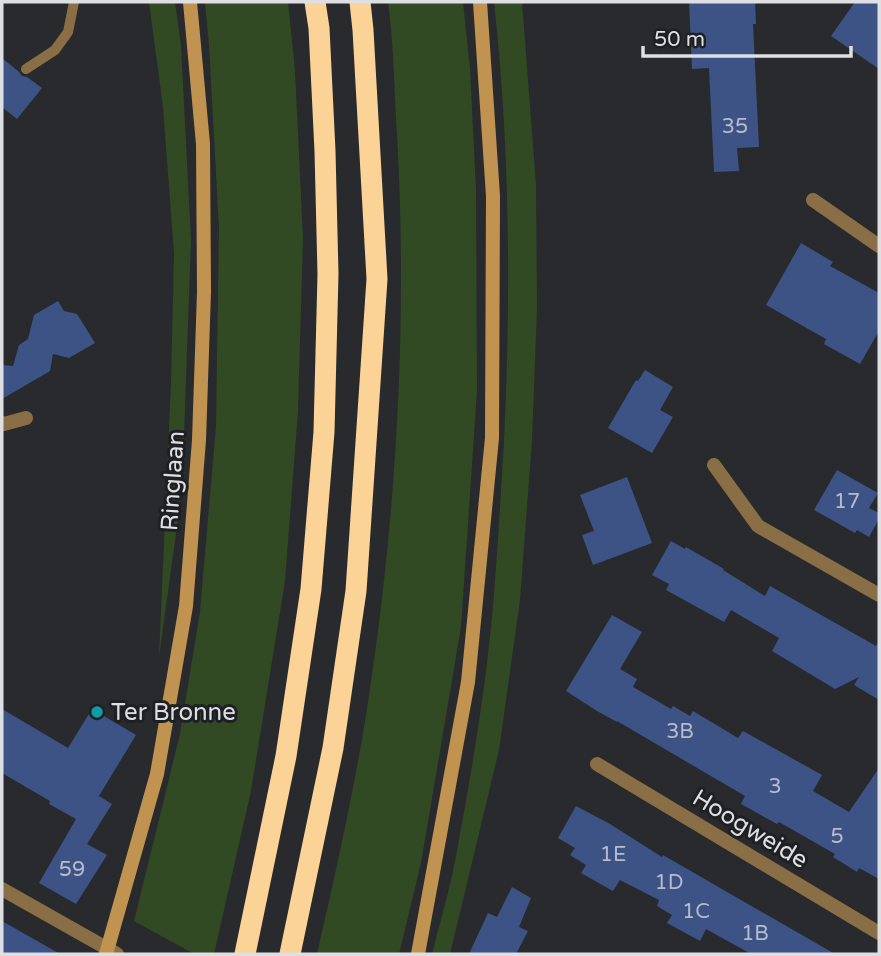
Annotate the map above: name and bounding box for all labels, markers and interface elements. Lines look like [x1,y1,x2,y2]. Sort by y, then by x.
scale bar [643,14,851,58]
text: 50 m [654,27,705,52]
house number: 35 [722,114,748,139]
street label: Ringlaan [155,430,191,532]
house number: 17 [834,489,860,514]
place label: Ter Bronne [111,698,236,727]
marker: Ter Bronne [89,704,105,720]
house number: 3B [666,719,694,744]
house number: 3 [768,774,782,799]
street label: Hoogweide [687,783,813,875]
house number: 5 [830,824,844,849]
house number: 1E [600,842,626,867]
house number: 59 [59,857,85,882]
house number: 1D [655,870,683,895]
house number: 1C [682,899,710,924]
house number: 1B [741,921,769,946]

